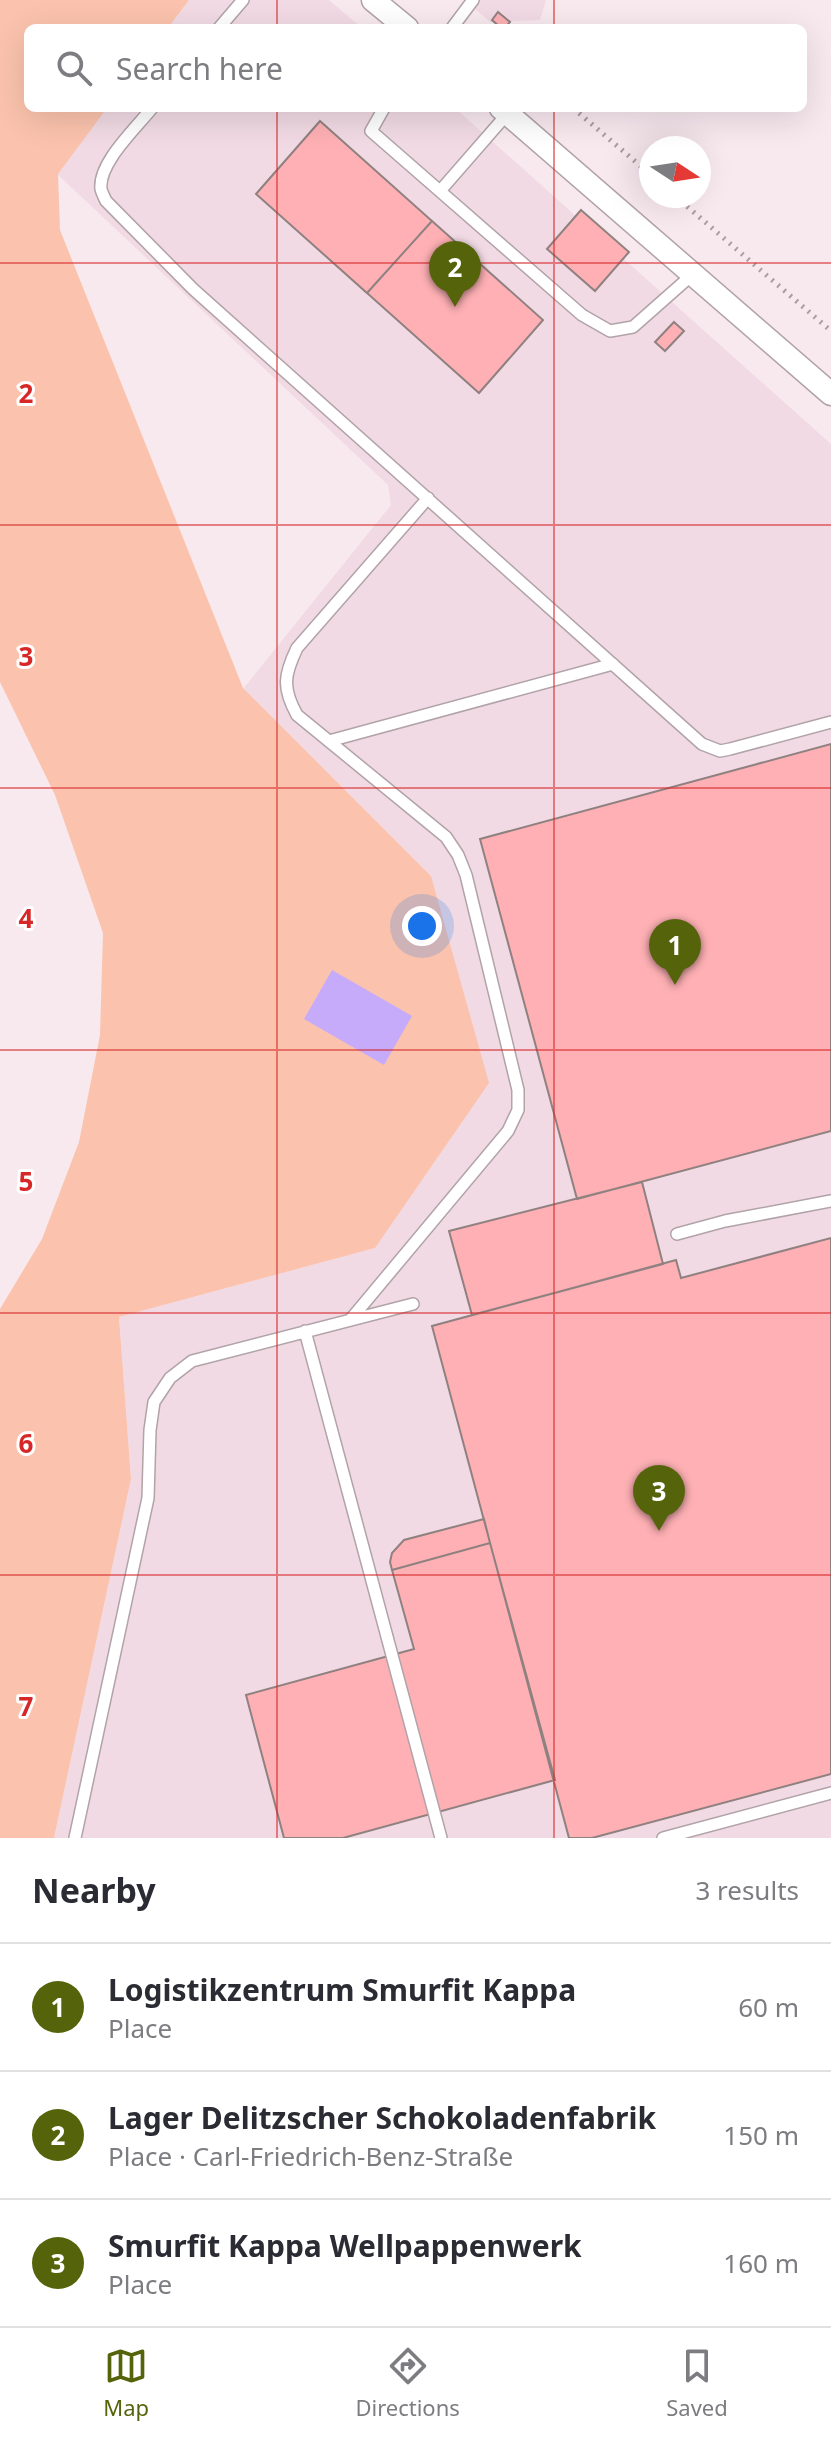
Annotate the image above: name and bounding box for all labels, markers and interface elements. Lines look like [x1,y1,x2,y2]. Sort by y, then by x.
search box [24,24,807,112]
icon: search [52,46,96,90]
text: Search here [116,48,283,89]
north arrow [639,136,711,208]
pin: 2 [429,241,481,307]
text: 2 [19,375,34,411]
text: 3 [19,638,33,674]
text: 4 [19,900,34,936]
your location [402,906,442,946]
pin: 1 [649,919,701,985]
text: 5 [19,1163,33,1199]
text: 6 [19,1425,34,1461]
pin: 3 [633,1465,685,1531]
text: 7 [19,1688,34,1724]
text: Nearby [32,1867,156,1913]
text: 3 results [695,1872,799,1908]
text: Logistikzentrum Smurfit Kappa [108,1969,576,2010]
text: 1 [51,1989,65,2025]
text: 60 m [738,1989,799,2025]
text: Place [108,2010,172,2046]
text: Lager Delitzscher Schokoladenfabrik [108,2097,656,2138]
text: 2 [51,2117,65,2153]
text: 150 m [723,2117,799,2153]
text: Place · Carl-Friedrich-Benz-Straße [108,2138,513,2174]
text: Smurfit Kappa Wellpappenwerk [108,2225,582,2266]
text: 3 [51,2245,65,2281]
text: 160 m [723,2245,799,2281]
text: Place [108,2266,172,2302]
tab: Map [103,2344,149,2422]
tab: Directions [355,2344,460,2422]
tab: Saved [666,2344,728,2422]

